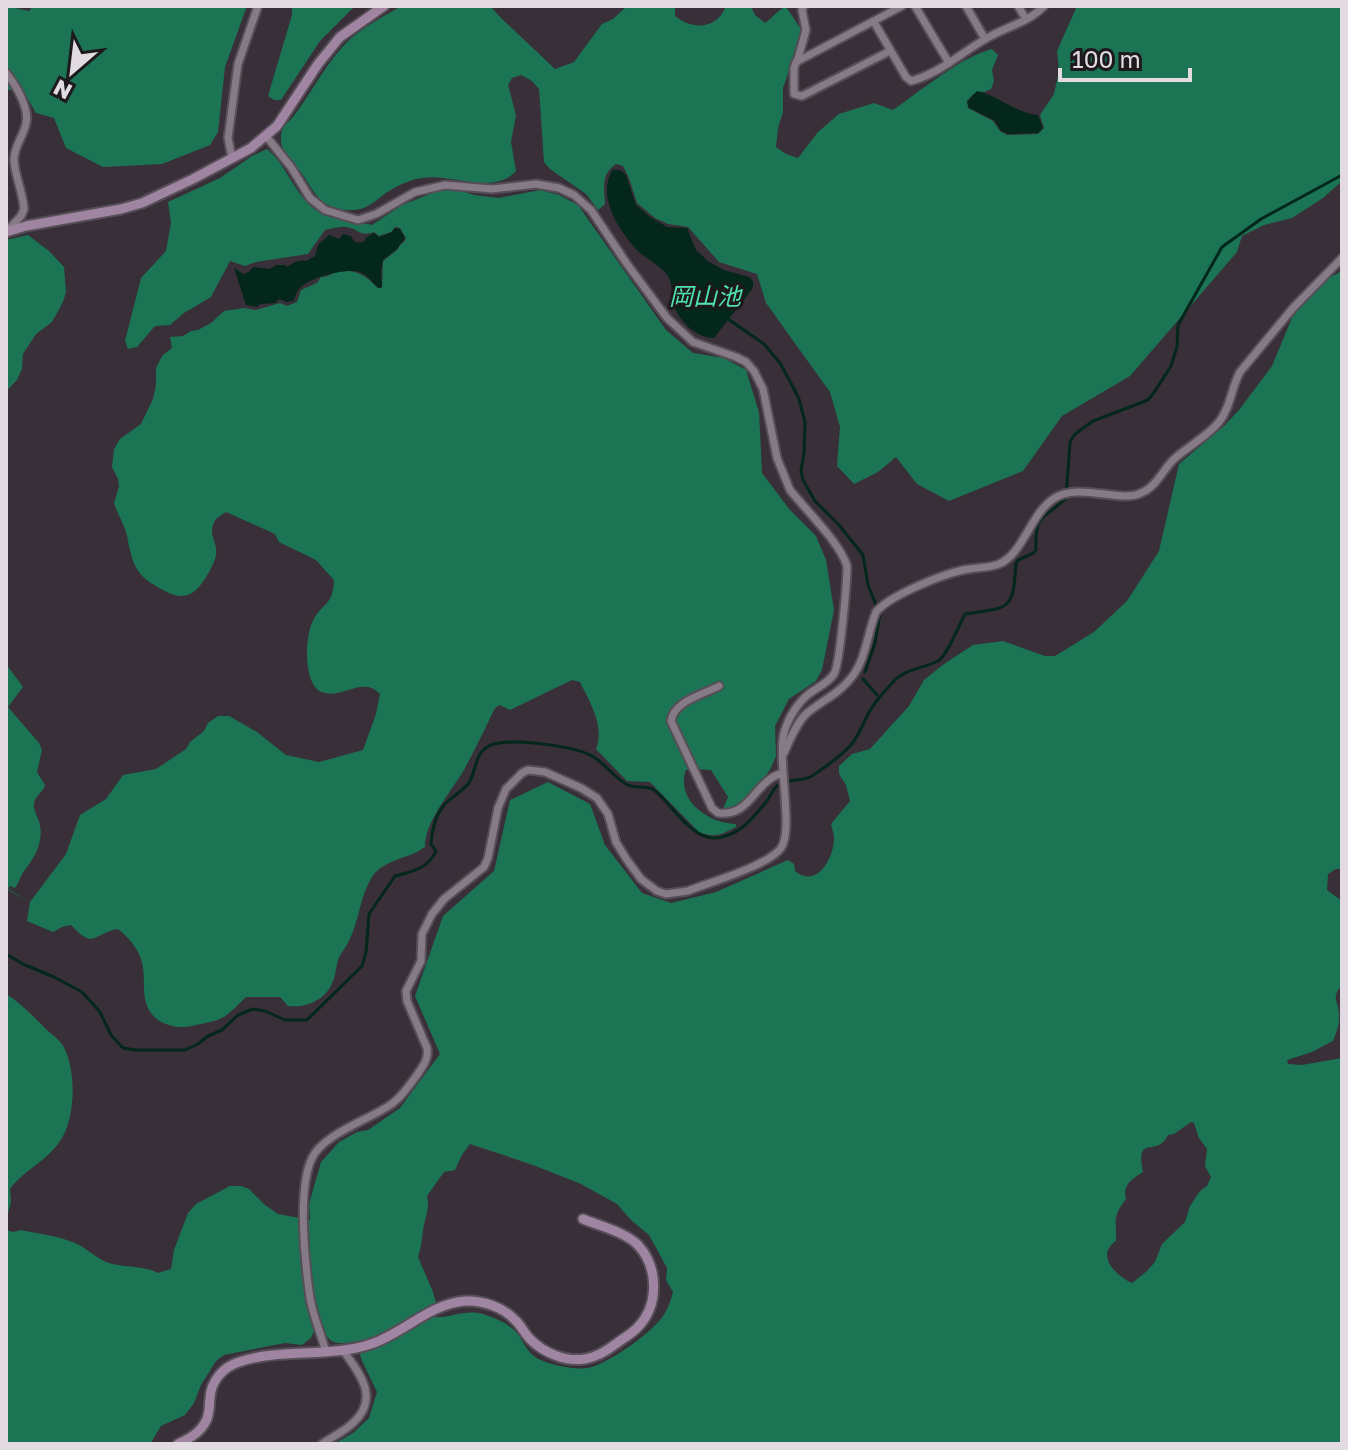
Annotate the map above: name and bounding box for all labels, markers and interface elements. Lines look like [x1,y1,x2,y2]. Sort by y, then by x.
north arrow [32,32,112,112]
scale bar [1060,32,1190,82]
text: 100 m [1072,44,1141,73]
text: N [49,74,76,106]
water label: 岡山池 [669,281,743,310]

